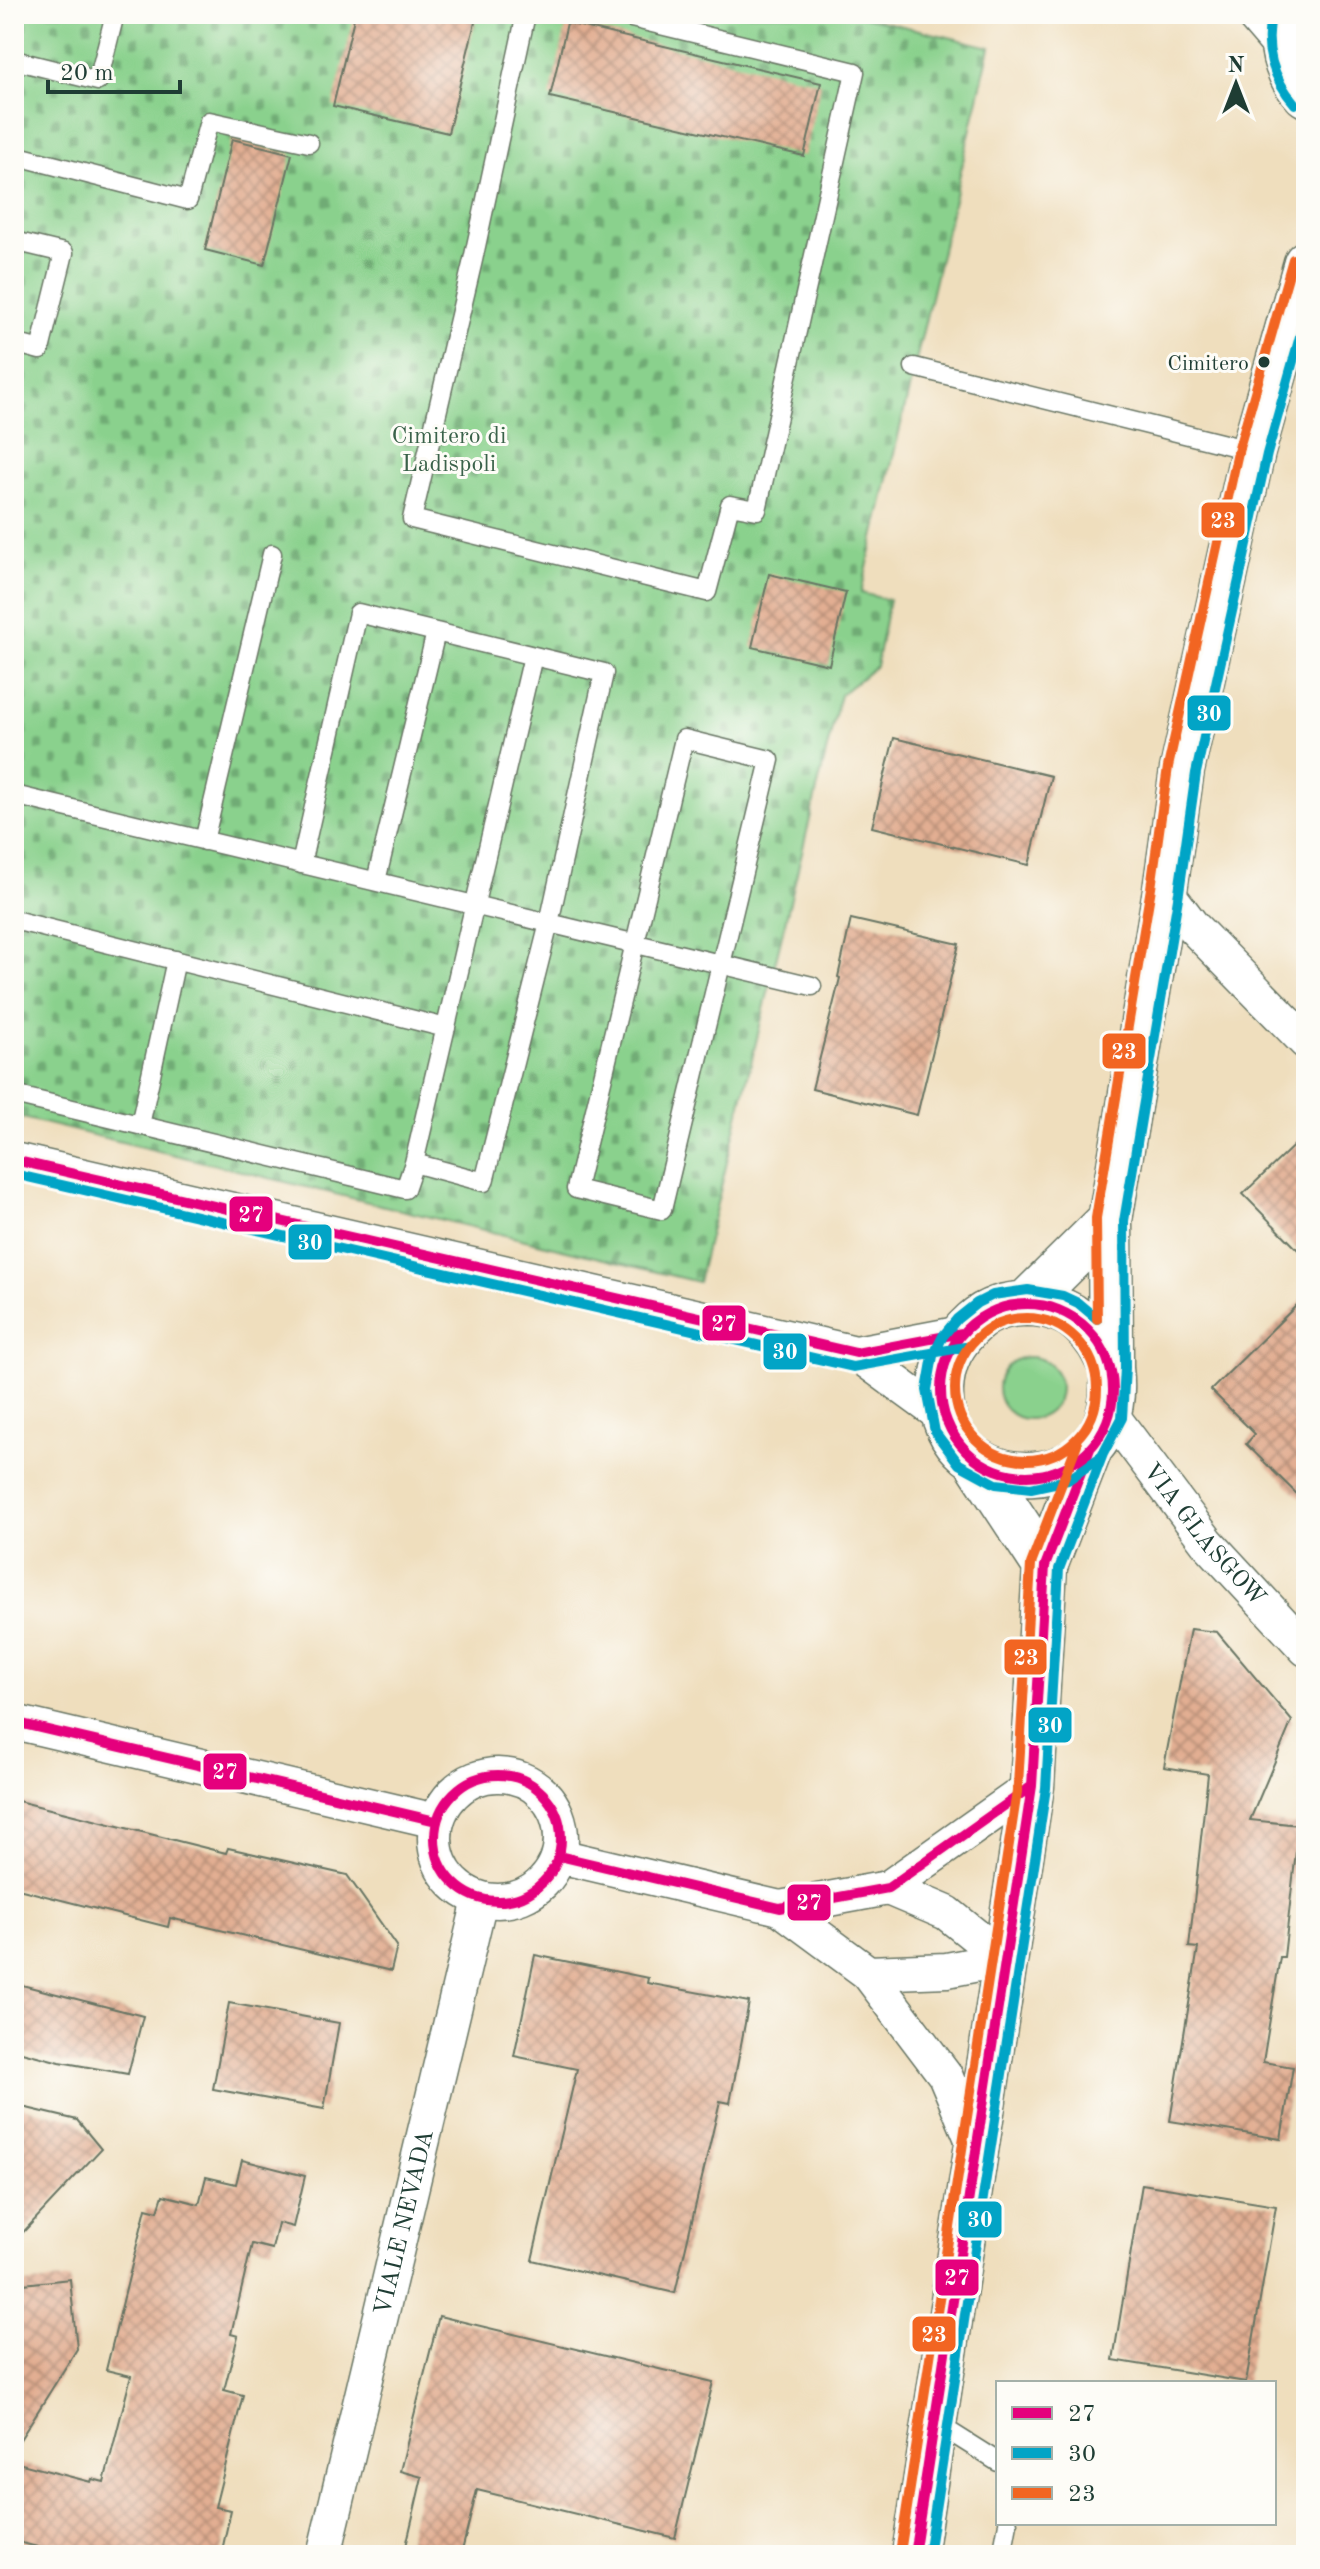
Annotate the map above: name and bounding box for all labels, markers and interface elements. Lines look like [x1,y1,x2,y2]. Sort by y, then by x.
scale bar [48,44,180,94]
north arrow [1196,44,1276,124]
text: N [1228,55,1245,77]
text: 20 m [60,62,114,86]
place label: Cimitero [1167,353,1249,375]
marker: Cimitero [1256,354,1272,370]
park label: Cimitero di Ladispoli [391,425,507,477]
line badge: 23 [1200,501,1246,539]
text: 23 [1210,511,1236,533]
line badge: 30 [1186,694,1232,732]
text: 30 [1196,704,1222,726]
line badge: 23 [1101,1032,1147,1070]
text: 23 [1111,1042,1137,1064]
line badge: 27 [228,1195,274,1233]
text: 27 [238,1205,264,1227]
line badge: 30 [287,1223,333,1261]
text: 30 [297,1233,323,1255]
line badge: 27 [701,1304,747,1342]
text: 27 [711,1314,737,1336]
line badge: 30 [762,1332,808,1371]
text: 30 [772,1342,798,1364]
street label: VIA GLASGOW [1138,1459,1270,1611]
line badge: 23 [1003,1638,1048,1676]
text: 23 [1013,1648,1039,1670]
line badge: 30 [1027,1706,1073,1744]
text: 30 [1037,1716,1063,1738]
line badge: 27 [202,1752,248,1791]
text: 27 [212,1762,238,1784]
line badge: 27 [786,1883,832,1922]
text: 27 [796,1893,822,1915]
street label: VIALE NEVADA [372,2128,439,2318]
line badge: 30 [957,2200,1003,2239]
text: 30 [967,2210,993,2232]
line badge: 27 [934,2258,980,2297]
text: 27 [944,2268,970,2290]
line badge: 23 [911,2315,957,2353]
text: 23 [921,2325,947,2347]
legend [996,2381,1276,2525]
text: 27 [1068,2403,1096,2427]
text: 30 [1068,2443,1096,2467]
text: 23 [1068,2483,1096,2507]

